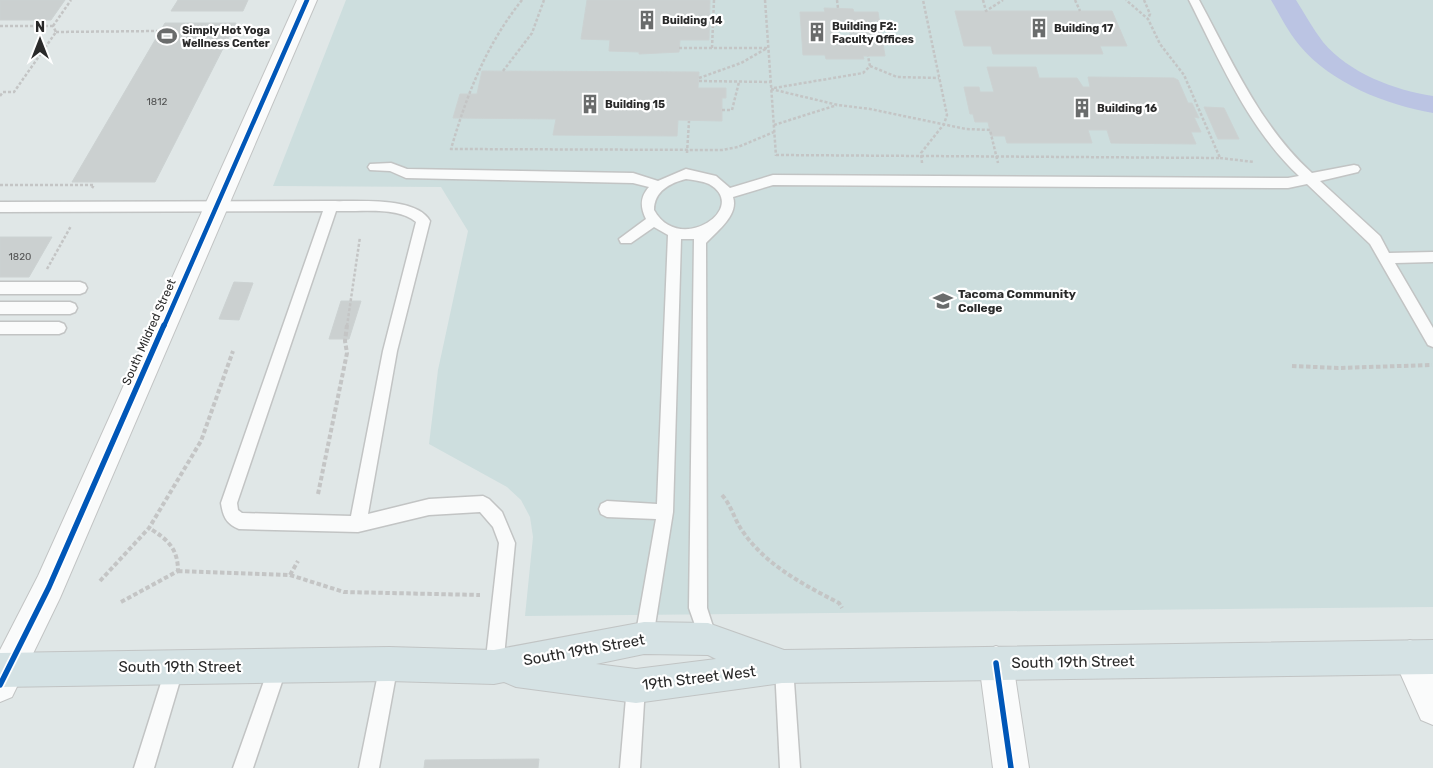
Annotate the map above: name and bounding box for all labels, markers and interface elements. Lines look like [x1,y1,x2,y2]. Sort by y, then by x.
building icon: Building 14 [636,9,658,31]
place label: Building 14 [662,14,723,27]
north arrow [15,15,65,65]
building icon: Building 17 [1028,17,1050,39]
text: N [35,19,45,36]
place label: Building F2: Faculty Offices [832,20,914,46]
building icon: Building F2: Faculty Offices [806,21,828,43]
place label: Building 17 [1054,22,1114,35]
place label: Simply Hot Yoga Wellness Center [182,24,270,50]
sports icon: Simply Hot Yoga Wellness Center [156,25,178,47]
building icon: Building 15 [579,93,601,115]
house number: 1812 [147,96,168,108]
building icon: Building 16 [1071,97,1093,119]
place label: Building 15 [605,98,665,111]
place label: Building 16 [1097,102,1157,115]
house number: 1820 [9,251,31,263]
street label: South Mildred Street [119,276,179,387]
place label: Tacoma Community College [958,287,1076,315]
school or university icon: Tacoma Community College [932,290,954,312]
street label: South 19th Street [522,630,646,670]
street label: South 19th Street [1011,652,1135,672]
street label: South 19th Street [118,658,242,676]
street label: 19th Street West [641,662,757,694]

